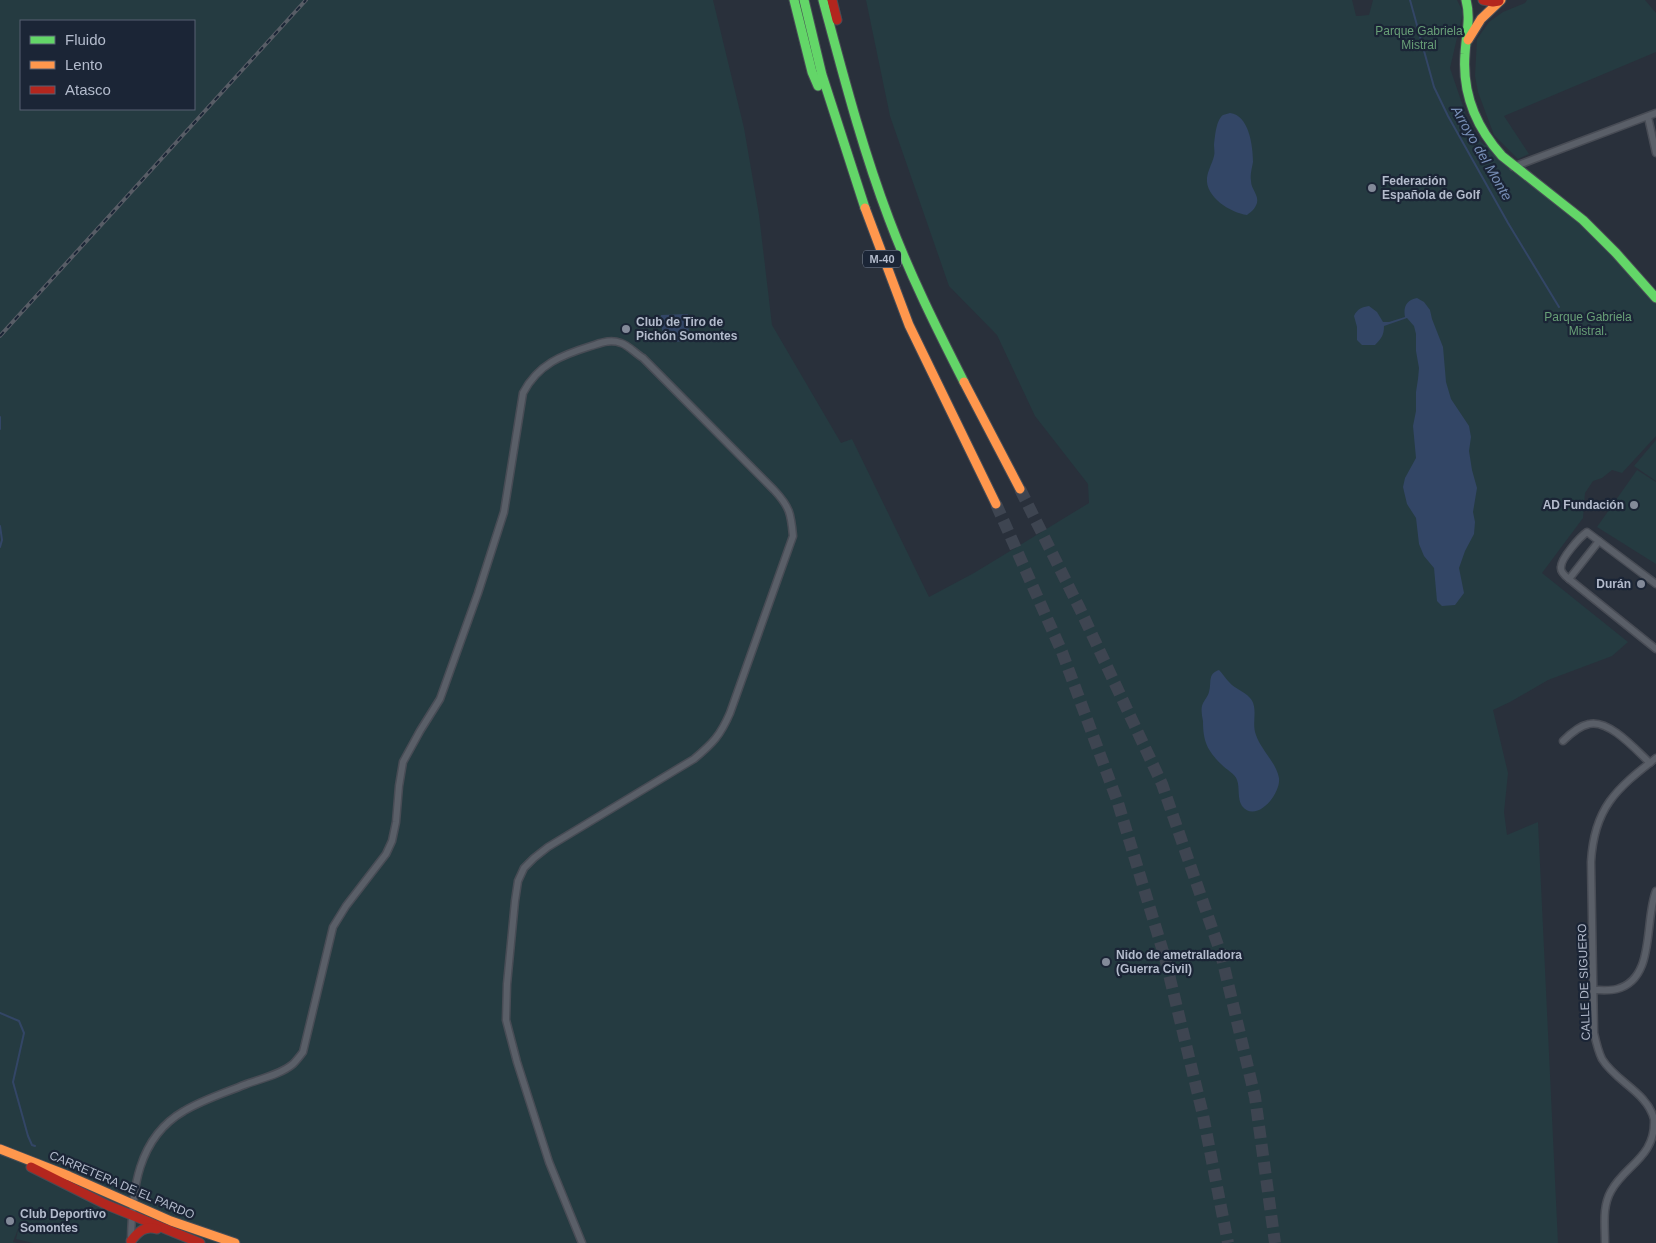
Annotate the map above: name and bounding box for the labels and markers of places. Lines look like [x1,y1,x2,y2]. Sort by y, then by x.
place label: Federación Española de Golf [1382,174,1481,202]
marker: Federación Española de Golf [1366,182,1378,194]
place label: Club de Tiro de Pichón Somontes [636,315,738,343]
marker: Club de Tiro de Pichón Somontes [620,323,632,335]
place label: AD Fundación [1543,498,1624,512]
marker: AD Fundación [1628,499,1640,511]
place label: Durán [1596,577,1631,591]
marker: Durán [1635,578,1647,590]
place label: Nido de ametralladora (Guerra Civil) [1116,948,1242,976]
marker: Nido de ametralladora (Guerra Civil) [1100,956,1112,968]
place label: Club Deportivo Somontes [20,1207,106,1235]
marker: Club Deportivo Somontes [4,1215,16,1227]

